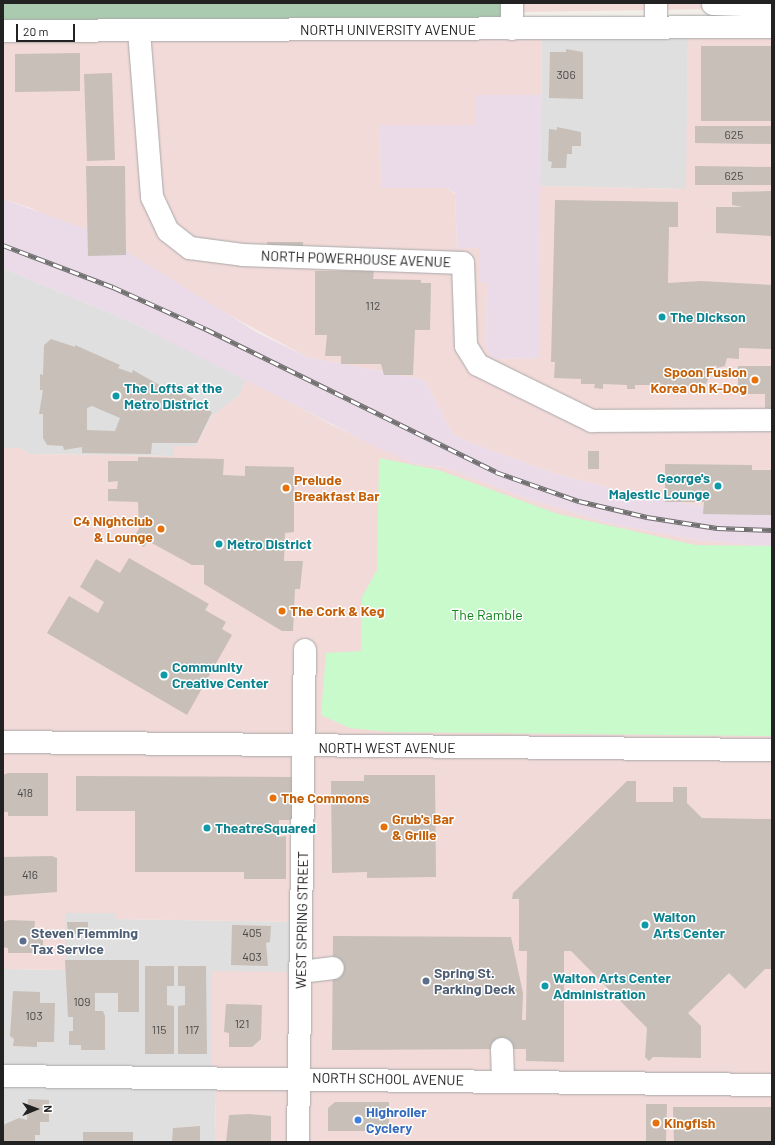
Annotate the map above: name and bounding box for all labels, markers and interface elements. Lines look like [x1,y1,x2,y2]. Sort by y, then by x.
scale bar [18,16,77,42]
street label: NORTH UNIVERSITY AVENUE [300,22,476,38]
text: 20 m [23,24,49,38]
house number: 306 [556,68,576,82]
house number: 625 [725,128,743,142]
house number: 625 [725,169,743,183]
street label: NORTH POWERHOUSE AVENUE [261,247,451,271]
house number: 112 [366,299,380,313]
place label: The Dickson [670,309,746,325]
marker: The Dickson [657,312,667,322]
place label: Spoon Fusion Korea Oh K-Dog [651,364,747,396]
marker: Spoon Fusion Korea Oh K-Dog [750,375,760,385]
place label: The Lofts at the Metro District [124,380,222,412]
marker: The Lofts at the Metro District [111,391,121,401]
place label: George's Majestic Lounge [609,470,710,502]
place label: Prelude Breakfast Bar [294,472,380,504]
marker: George's Majestic Lounge [713,481,723,491]
marker: Prelude Breakfast Bar [281,483,291,493]
place label: C4 Nightclub & Lounge [73,513,153,546]
marker: C4 Nightclub & Lounge [156,524,166,534]
place label: Metro District [227,536,312,552]
marker: Metro District [214,539,224,549]
place label: The Cork & Keg [290,603,385,619]
marker: The Cork & Keg [277,606,287,616]
park label: The Ramble [451,607,523,623]
place label: Community Creative Center [172,659,269,692]
marker: Community Creative Center [159,670,169,680]
street label: NORTH WEST AVENUE [318,740,456,756]
house number: 418 [17,786,33,800]
place label: The Commons [281,790,369,806]
marker: The Commons [268,793,278,803]
place label: Grub's Bar & Grille [392,811,454,844]
place label: TheatreSquared [215,820,316,836]
marker: Grub's Bar & Grille [379,822,389,832]
marker: TheatreSquared [202,823,212,833]
street label: WEST SPRING STREET [292,851,312,989]
house number: 416 [22,868,38,882]
place label: Walton Arts Center [653,909,725,942]
marker: Walton Arts Center [640,920,650,930]
place label: Steven Flemming Tax Service [31,925,138,958]
house number: 405 [242,926,262,940]
marker: Steven Flemming Tax Service [18,936,28,946]
house number: 403 [242,950,262,964]
place label: Spring St. Parking Deck [434,965,516,998]
place label: Walton Arts Center Administration [553,970,671,1002]
marker: Spring St. Parking Deck [421,976,431,986]
marker: Walton Arts Center Administration [540,981,550,991]
house number: 109 [73,995,91,1009]
house number: 103 [25,1009,43,1023]
house number: 121 [235,1017,249,1031]
house number: 115 [152,1023,166,1037]
house number: 117 [185,1023,199,1037]
street label: NORTH SCHOOL AVENUE [312,1069,464,1089]
north arrow [16,1089,56,1129]
place label: Highroller Cyclery [366,1104,427,1136]
text: N [42,1105,55,1113]
marker: Highroller Cyclery [353,1115,363,1125]
place label: Kingfish [664,1115,715,1131]
marker: Kingfish [651,1118,661,1128]

